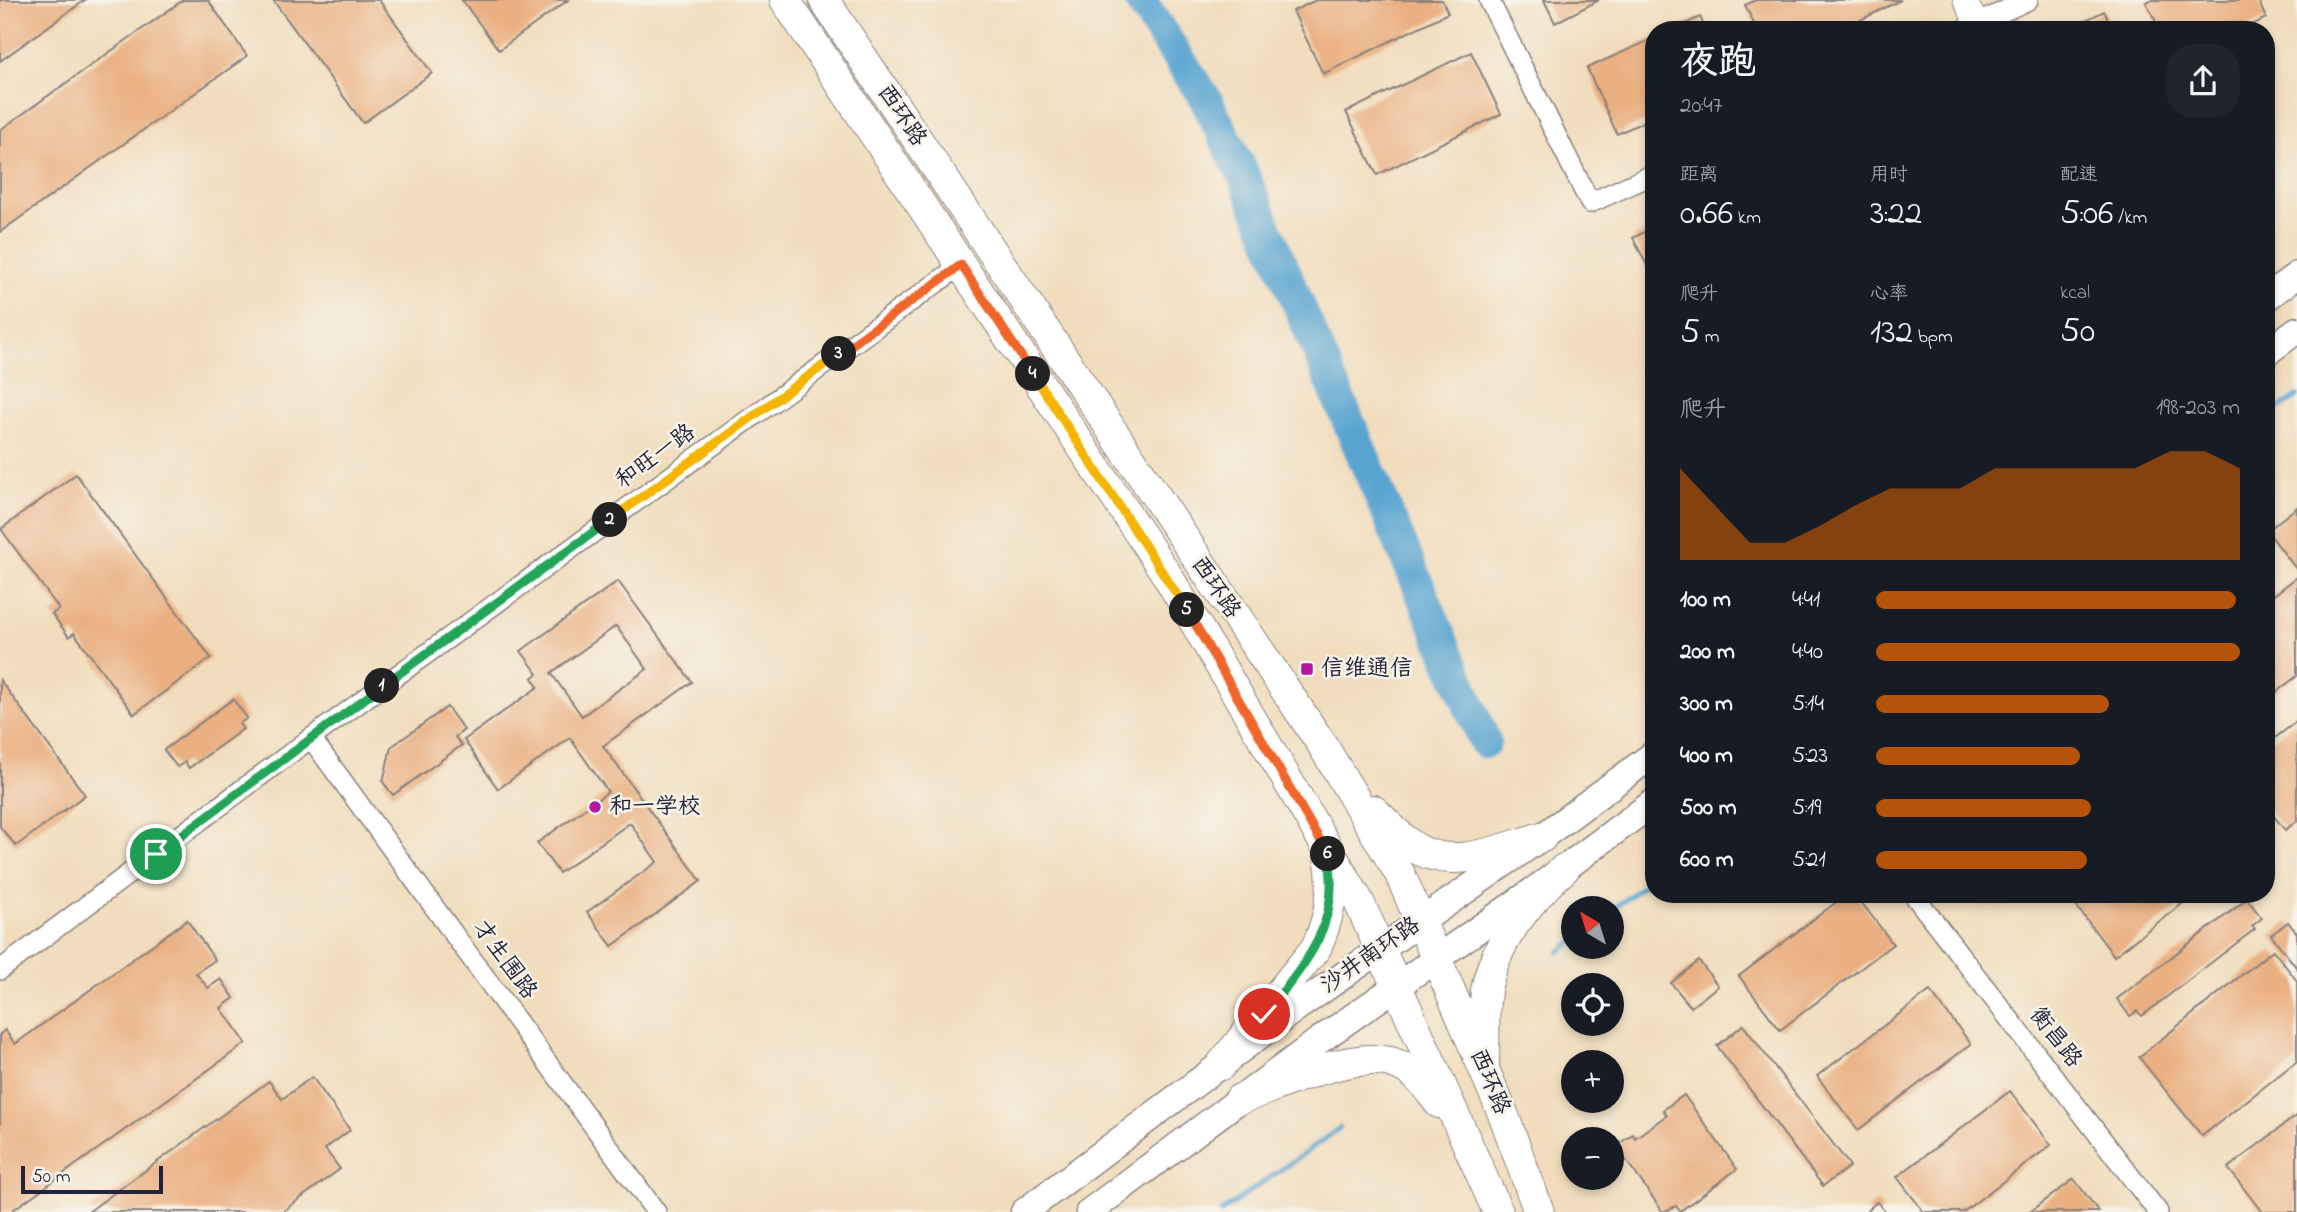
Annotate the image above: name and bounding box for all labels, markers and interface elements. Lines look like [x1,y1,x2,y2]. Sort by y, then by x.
text: 夜跑 [1680,36,1756,92]
button: share [2166,44,2240,118]
street label: 西环路 [868,78,934,154]
text: 20:47 [1680,90,1722,123]
text: 距离 [1680,162,1718,189]
text: 用时 [1870,162,1908,189]
text: 配速 [2060,162,2098,189]
text: 0.66 [1680,189,1733,240]
text: 3:22 [1870,189,1922,240]
text: 5:06 [2060,189,2114,240]
text: km [1733,205,1761,232]
text: /km [2114,205,2147,232]
text: kcal [2060,280,2090,307]
text: 爬升 [1680,281,1718,308]
text: 心率 [1870,281,1908,308]
text: 50 [2060,307,2095,358]
text: 5 [1680,308,1700,359]
text: 132 [1870,308,1913,359]
text: m [1700,324,1720,351]
text: bpm [1913,324,1953,351]
pin: 3 [822,336,856,372]
text: 3 [835,340,842,367]
pin: 4 [1016,356,1050,392]
text: 4 [1029,360,1036,387]
text: 198–203 m [2156,392,2240,425]
text: 爬升 [1680,394,1726,427]
street label: 和旺一路 [609,417,703,497]
pin: 2 [592,503,628,538]
text: 2 [605,506,614,533]
street label: 西环路 [1182,550,1248,626]
text: 100 m [1680,584,1731,617]
text: 4:41 [1792,584,1820,617]
pin: 5 [1170,592,1204,628]
text: 5 [1181,596,1192,623]
text: 200 m [1680,636,1735,669]
text: 4:40 [1792,636,1823,669]
place label: 信维通信 [1321,653,1413,686]
marker: 信维通信 [1299,661,1315,677]
pin: 1 [364,668,400,704]
text: 1 [378,672,385,699]
text: 300 m [1680,688,1733,721]
text: 5:14 [1792,688,1824,721]
text: 400 m [1680,740,1733,773]
text: 5:23 [1792,740,1828,773]
place label: 和一学校 [609,791,701,824]
text: 500 m [1680,792,1737,825]
text: 5:19 [1792,792,1821,825]
marker: 和一学校 [587,799,603,815]
pin [126,824,186,884]
icon: arrive [137,835,175,873]
pin: 6 [1310,836,1346,872]
text: 6 [1323,840,1332,867]
text: 600 m [1680,844,1734,877]
text: 5:21 [1792,844,1826,877]
north arrow [1561,896,1624,959]
map controls [1561,896,1624,1190]
street label: 沙井南环路 [1314,910,1428,1002]
street label: 才生围路 [464,913,544,1007]
button: locate [1561,973,1624,1036]
pin [1234,984,1294,1044]
icon: check [1245,995,1283,1033]
street label: 衡昌路 [2021,1001,2089,1075]
street label: 西环路 [1460,1044,1518,1120]
button: + [1561,1050,1624,1113]
button: − [1561,1127,1624,1190]
scale bar [21,1163,163,1195]
text: 50 m [32,1164,71,1191]

